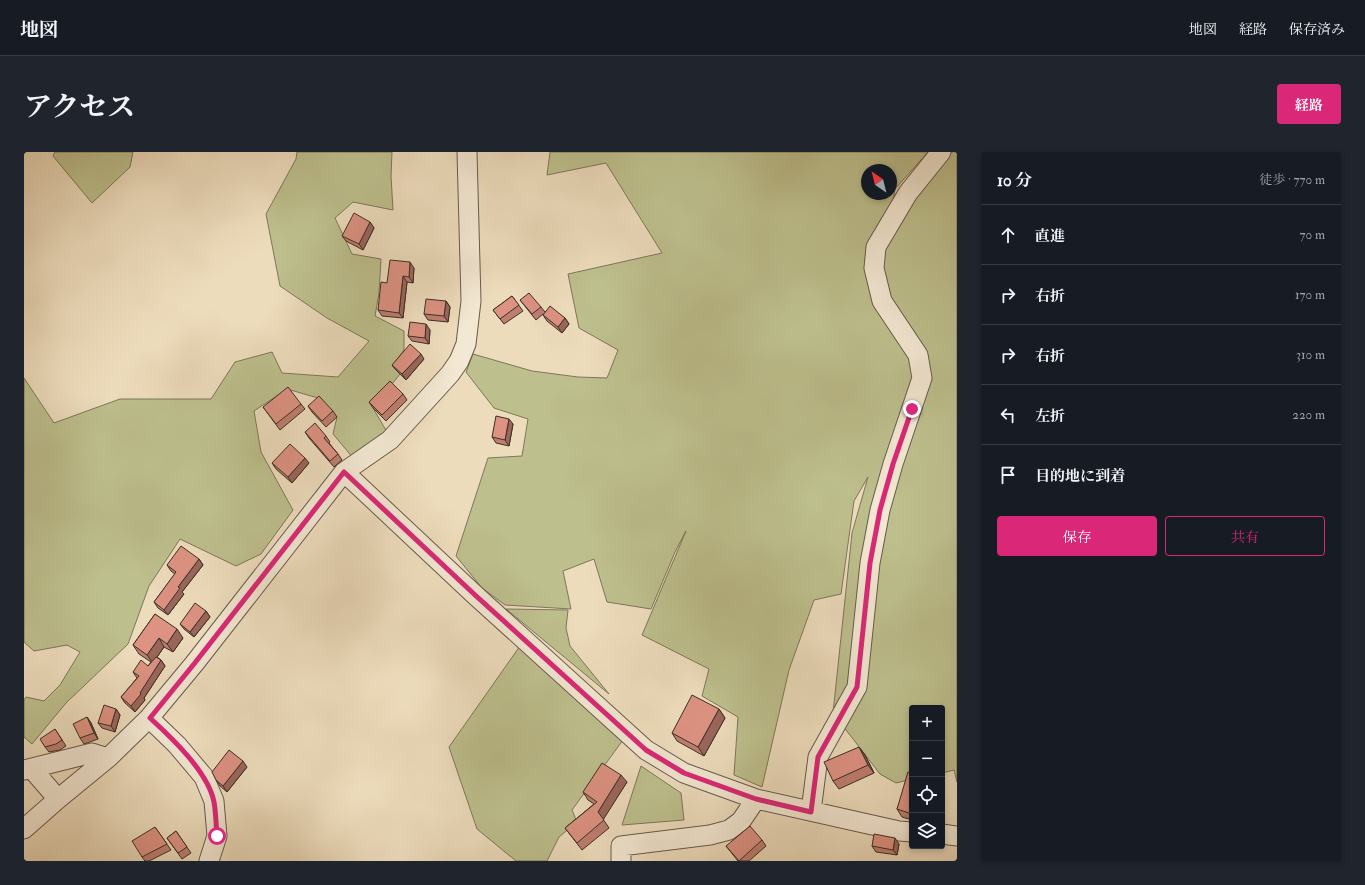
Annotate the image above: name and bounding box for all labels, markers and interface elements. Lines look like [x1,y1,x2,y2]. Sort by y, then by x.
text: 地図 [20,18,58,42]
text: 地図 [1189,21,1217,38]
text: 経路 [1239,21,1267,38]
text: 保存済み [1289,21,1345,38]
button: 経路 [1277,84,1341,124]
text: アクセス [24,90,135,125]
north arrow [861,164,897,200]
text: 10 分 [997,170,1032,191]
text: 徒歩 · 770 m [1260,172,1325,188]
icon: ahead [997,224,1019,246]
text: 直進 [1035,227,1065,246]
text: 70 m [1300,227,1325,243]
icon: right [997,284,1019,306]
text: 右折 [1035,287,1065,306]
text: 170 m [1295,287,1325,303]
icon: right [997,344,1019,366]
text: 右折 [1035,347,1065,366]
text: 310 m [1296,347,1325,363]
route end [903,400,921,418]
icon: left [997,404,1019,426]
text: 左折 [1035,407,1065,426]
text: 220 m [1292,407,1325,423]
icon: arrive [997,464,1019,486]
text: 目的地に到着 [1035,467,1125,486]
button: 保存 [997,516,1157,556]
button: 共有 [1165,516,1325,556]
map controls [909,705,945,849]
button: + [909,705,945,741]
button: − [909,741,945,777]
button: locate [909,777,945,813]
button: layers [909,813,945,849]
route start [208,827,226,845]

